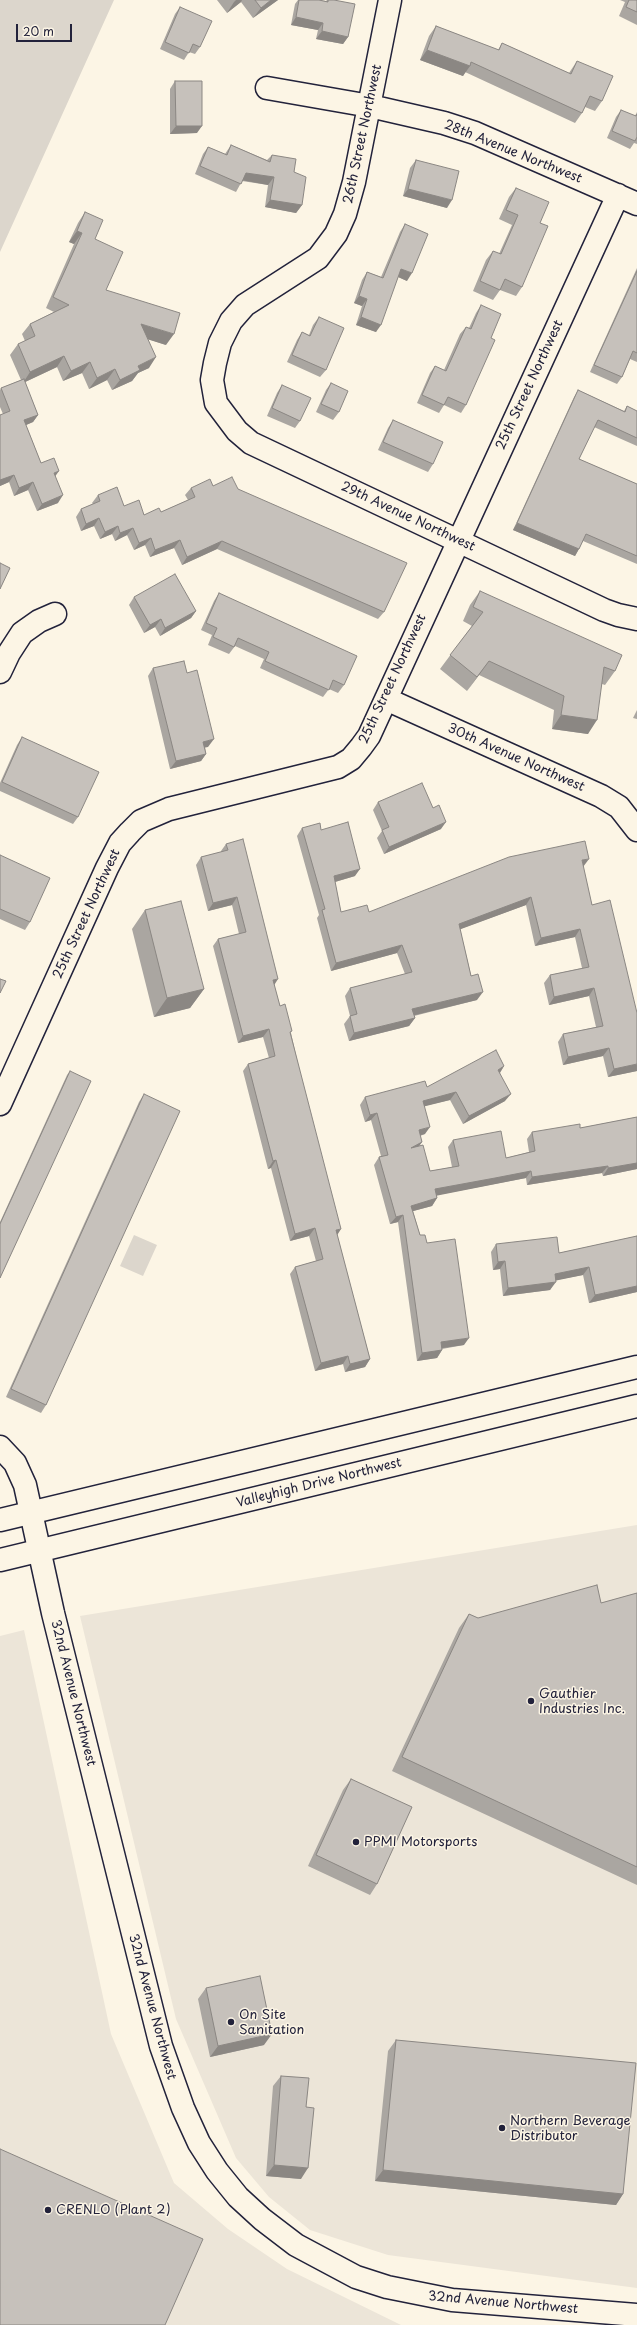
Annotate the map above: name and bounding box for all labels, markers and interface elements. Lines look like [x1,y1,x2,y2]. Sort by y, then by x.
scale bar [18,16,74,42]
text: 20 m [23,22,54,40]
street label: 26th Street Northwest [341,63,385,205]
street label: 28th Avenue Northwest [442,117,584,187]
street label: 25th Street Northwest [493,318,567,452]
street label: 29th Avenue Northwest [339,479,477,555]
street label: 25th Street Northwest [356,612,430,746]
street label: 30th Avenue Northwest [445,721,587,795]
street label: 25th Street Northwest [50,847,124,981]
street label: Valleyhigh Drive Northwest [235,1455,403,1511]
street label: 32nd Avenue Northwest [47,1618,99,1768]
place label: Gauthier Industries Inc. [539,1686,625,1717]
marker: Gauthier Industries Inc. [526,1696,536,1706]
place label: PPMI Motorsports [364,1834,477,1850]
marker: PPMI Motorsports [351,1837,361,1847]
street label: 32nd Avenue Northwest [125,1932,179,2082]
place label: On Site Sanitation [239,2007,304,2038]
marker: On Site Sanitation [226,2017,236,2027]
place label: Northern Beverage Distributor [510,2113,630,2144]
marker: Northern Beverage Distributor [497,2123,507,2133]
place label: CRENLO (Plant 2) [56,2202,171,2218]
marker: CRENLO (Plant 2) [43,2205,53,2215]
street label: 32nd Avenue Northwest [427,2289,579,2317]

